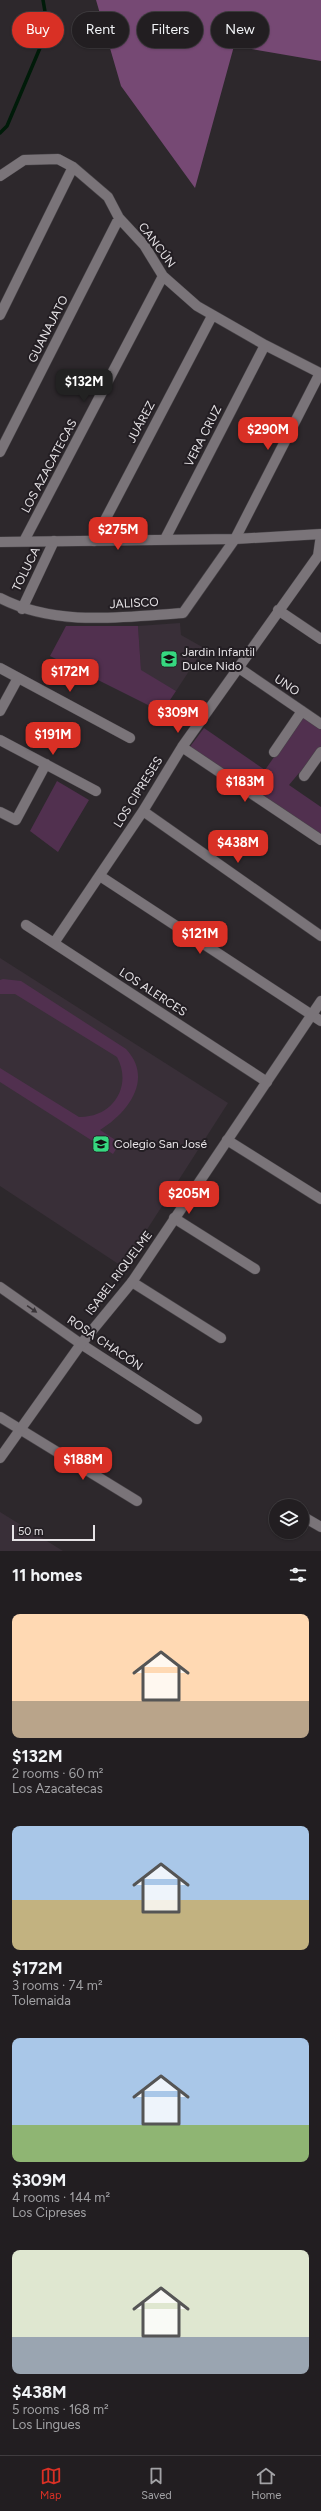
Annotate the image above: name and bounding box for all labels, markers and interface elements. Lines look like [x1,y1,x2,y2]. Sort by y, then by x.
chip: Buy [12,12,64,48]
chip: Rent [72,12,129,48]
chip: Filters [137,12,203,48]
chip: New [211,12,269,48]
street label: CANCÚN [136,220,178,270]
street label: GUANAJATO [25,293,71,365]
pin: $132M [56,369,112,403]
text: $132M [65,374,103,389]
street label: JUÁREZ [124,399,158,445]
street label: VERA CRUZ [182,403,224,469]
street label: LOS AZACATECAS [18,417,80,515]
pin: $290M [240,417,296,451]
text: $290M [247,422,289,437]
pin: $275M [90,517,146,551]
text: $275M [98,522,138,537]
street label: TOLUCA [9,545,43,593]
street label: JALISCO [109,595,159,611]
place label: Jardin Infantil Dulce Nido [182,645,255,673]
school or university icon: Jardin Infantil Dulce Nido [159,649,179,669]
pin: $172M [42,659,98,693]
text: $172M [51,664,89,679]
street label: UNO [272,672,302,698]
pin: $309M [150,700,206,734]
text: $309M [157,705,199,720]
pin: $191M [25,722,81,756]
text: $191M [35,727,71,742]
street label: LOS CIPRESES [111,754,165,830]
pin: $183M [217,769,273,803]
text: $183M [225,774,265,789]
pin: $438M [210,830,266,864]
text: $438M [217,835,259,850]
pin: $121M [172,921,228,955]
text: $121M [182,926,218,941]
street label: LOS ALERCES [117,965,189,1019]
school or university icon: Colegio San José [91,1134,111,1154]
place label: Colegio San José [114,1137,207,1151]
pin: $205M [161,1181,217,1215]
text: $205M [168,1186,210,1201]
street label: ISABEL RIQUELME [83,1228,155,1318]
one-way arrow [27,1305,37,1313]
street label: ROSA CHACÓN [65,1313,145,1373]
pin: $188M [55,1447,111,1481]
text: $188M [63,1452,103,1467]
map controls [269,1499,309,1539]
button: layers [269,1499,309,1539]
scale bar [12,1523,95,1542]
text: 50 m [18,1525,43,1538]
icon: filters [287,1564,309,1586]
text: 11 homes [12,1565,82,1585]
icon: home [125,1640,197,1712]
text: $132M [12,1746,62,1766]
text: 2 rooms · 60 m² [12,1766,103,1781]
text: Los Azacatecas [12,1781,103,1796]
icon: home [125,1852,197,1924]
text: $172M [12,1958,62,1978]
text: 3 rooms · 74 m² [12,1978,103,1993]
text: Tolemaida [12,1993,71,2008]
icon: home [125,2064,197,2136]
text: $309M [12,2170,66,2190]
text: 4 rooms · 144 m² [12,2190,110,2205]
text: Los Cipreses [12,2205,86,2220]
icon: home [125,2276,197,2348]
text: $438M [12,2382,67,2402]
text: 5 rooms · 168 m² [12,2402,109,2417]
text: Los Lingues [12,2417,81,2432]
tab: Map [40,2465,62,2502]
tab: Saved [141,2465,172,2502]
tab: Home [251,2465,281,2502]

